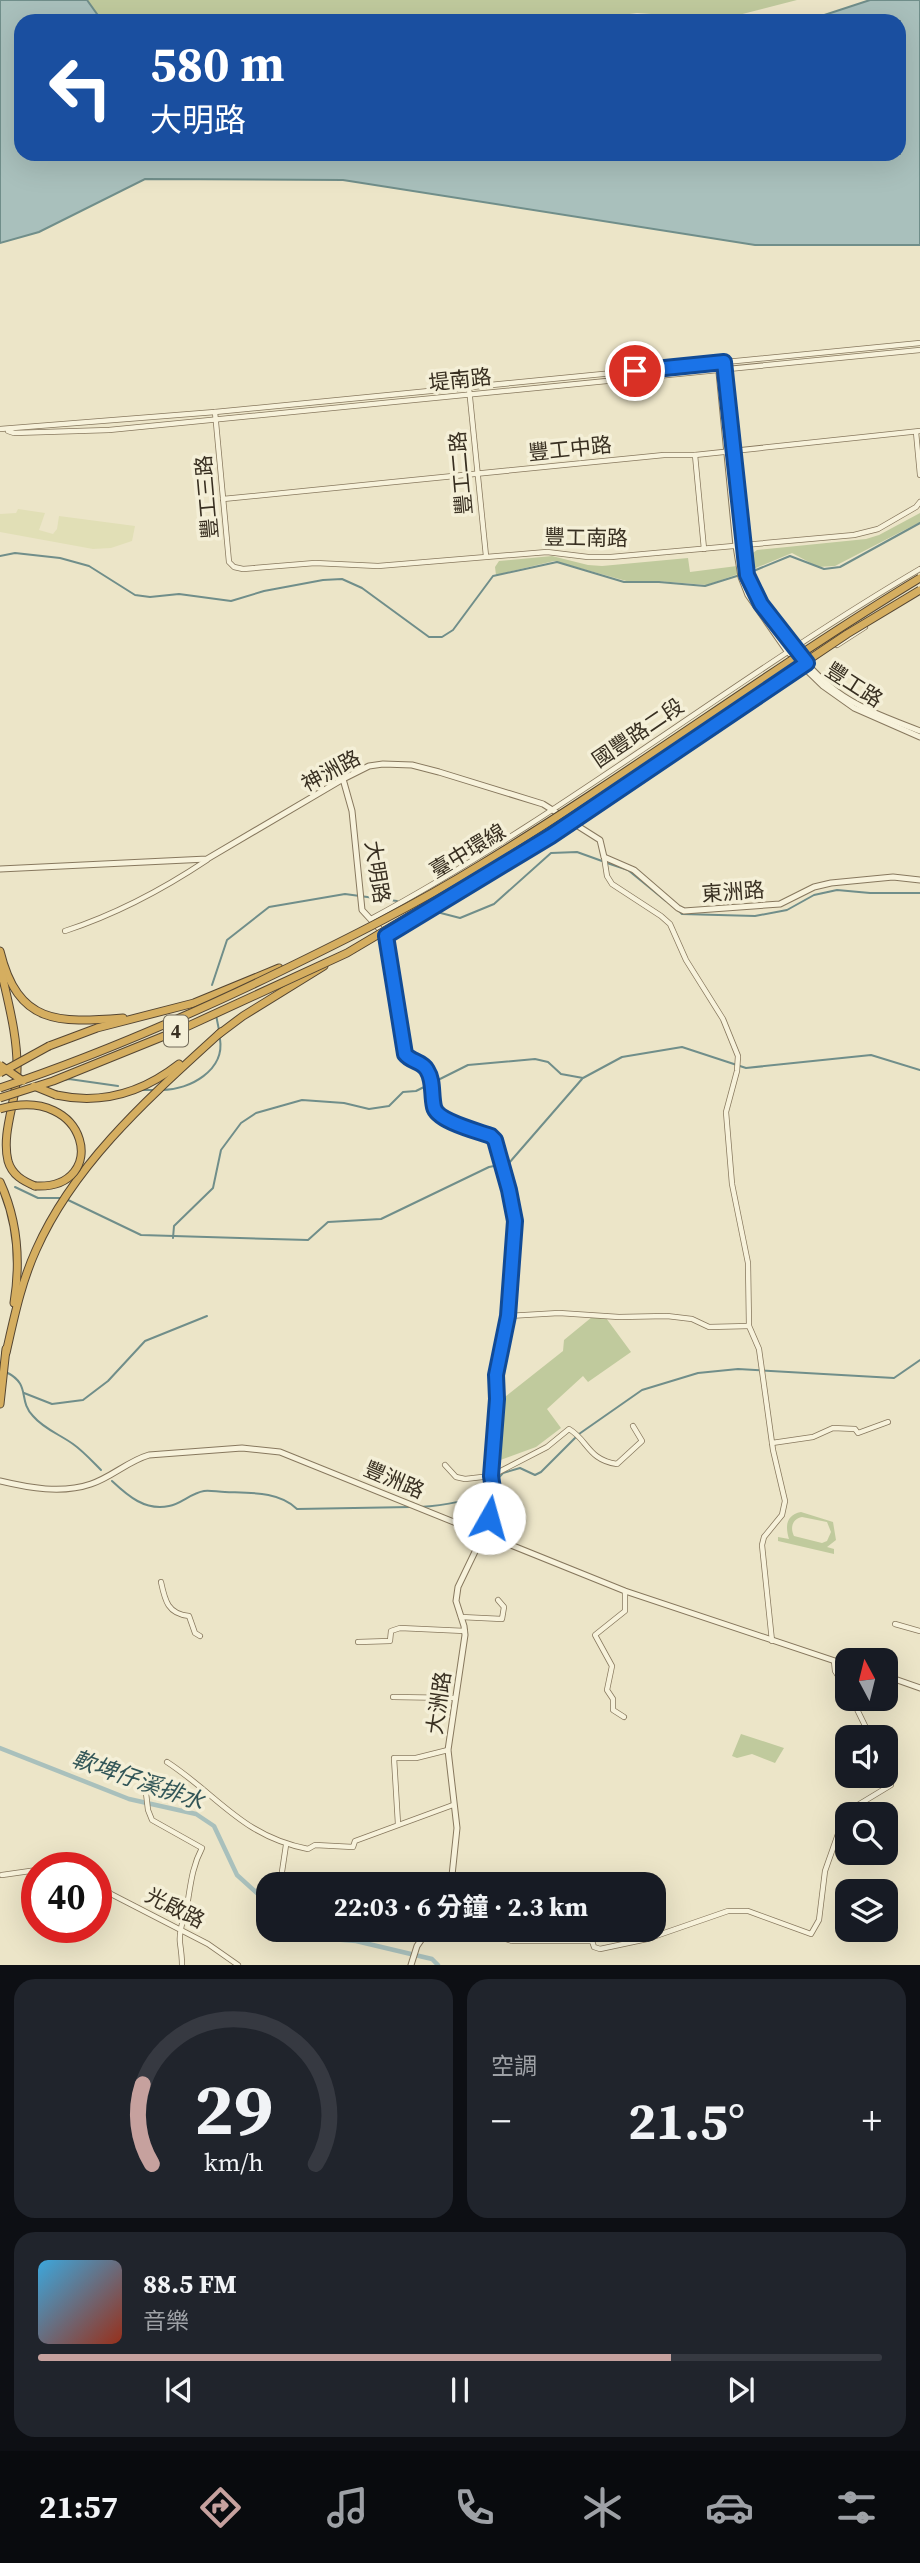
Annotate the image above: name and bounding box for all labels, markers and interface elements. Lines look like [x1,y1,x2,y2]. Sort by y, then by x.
text: 580 m [150,30,285,97]
icon: left [35,42,126,133]
text: 大明路 [150,98,246,142]
pin [605,341,665,401]
icon: arrive [616,352,654,390]
street label: 堤南路 [427,362,493,397]
street label: 豐工二路 [442,430,479,516]
street label: 豐工中路 [527,430,613,467]
street label: 豐工三路 [188,454,225,540]
street label: 豐工南路 [544,522,628,553]
street label: 豐工路 [820,655,889,714]
street label: 國豐路二段 [586,691,689,774]
street label: 神洲路 [296,743,365,798]
street label: 臺中環線 [424,817,511,885]
street label: 大明路 [358,839,397,905]
street label: 東洲路 [701,875,765,908]
road number: 4 [164,1015,188,1046]
street label: 豐洲路 [360,1454,429,1505]
position arrow [452,1481,526,1555]
north arrow [835,1648,898,1712]
map controls [835,1648,898,1942]
street label: 大洲路 [420,1670,457,1736]
button: sound [835,1725,898,1788]
water label: 軟埤仔溪排水 [68,1742,209,1818]
button: search [835,1802,898,1865]
speed limit sign: 40 [21,1852,112,1943]
button: layers [835,1879,898,1942]
street label: 光啟路 [141,1880,210,1935]
text: 22:03 · 6 分鐘 · 2.3 km [334,1889,588,1925]
text: 空調 [491,2050,537,2082]
text: 29 [194,2060,273,2159]
text: 21.5° [628,2085,745,2156]
text: − [491,2095,511,2147]
text: + [862,2095,882,2147]
text: km/h [204,2145,263,2179]
text: 88.5 FM [143,2266,237,2302]
text: 音樂 [143,2305,189,2337]
icon: previous [160,2371,198,2409]
icon: pause [441,2371,479,2409]
icon: next [722,2371,760,2409]
icon: directions [196,2483,245,2532]
icon: music [323,2483,372,2532]
icon: phone [450,2483,499,2532]
icon: climate [578,2483,627,2532]
icon: car [705,2483,754,2532]
icon: filters [832,2483,881,2532]
text: 21:57 [39,2485,118,2529]

